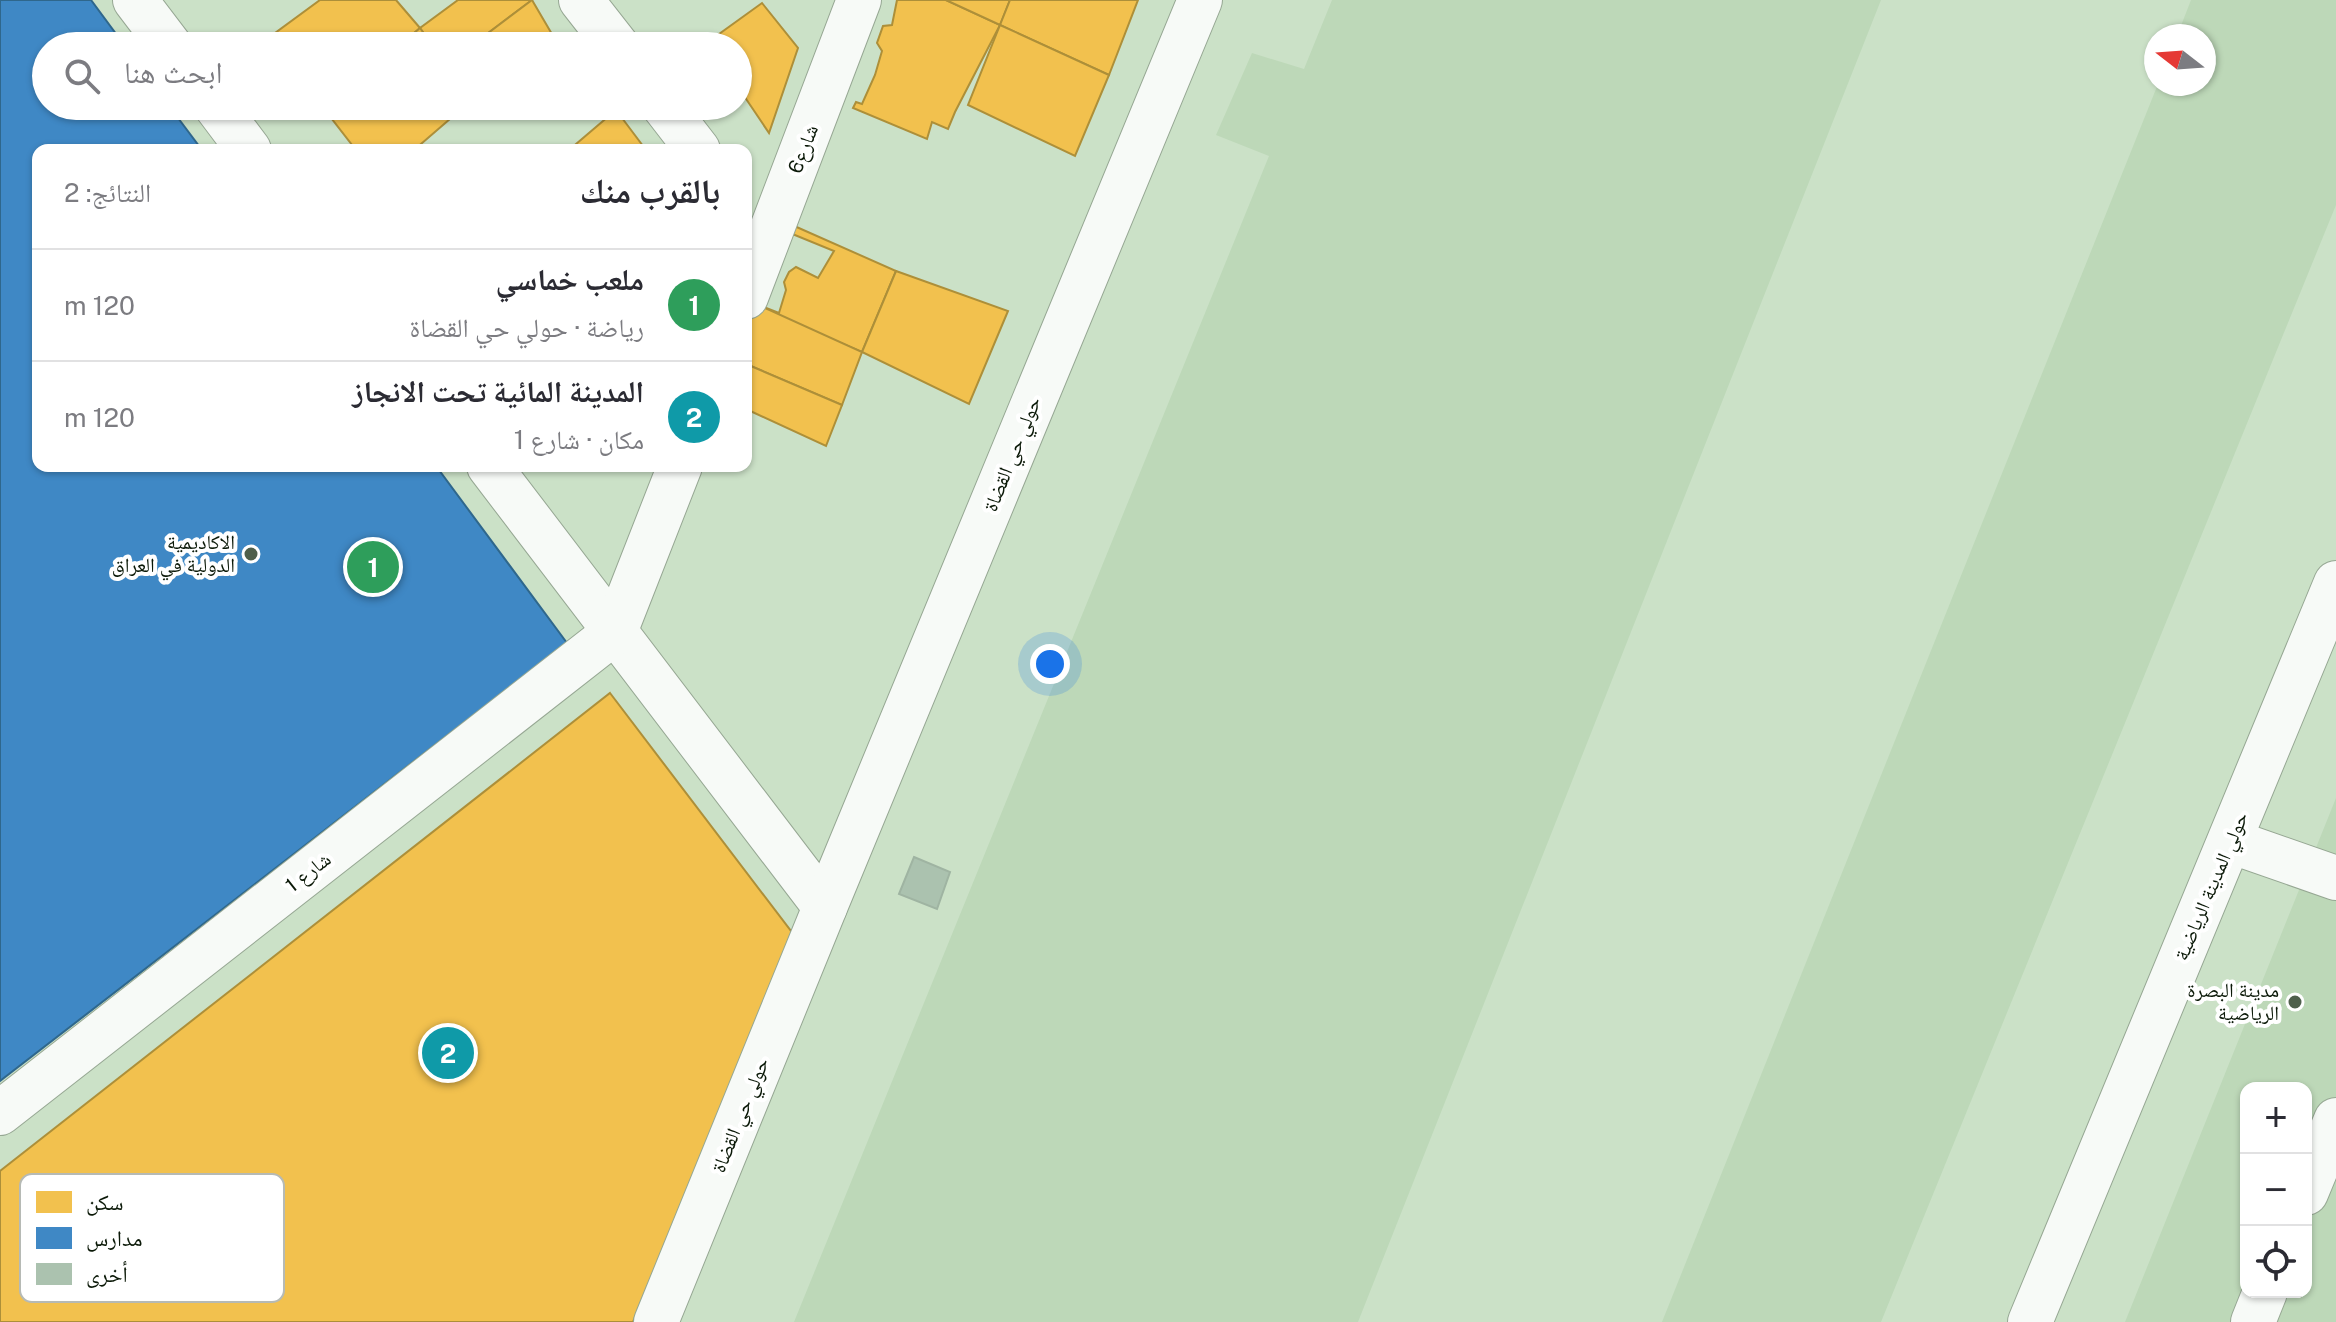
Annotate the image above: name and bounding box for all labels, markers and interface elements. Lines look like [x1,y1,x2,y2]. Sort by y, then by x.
north arrow [2144,24,2216,96]
search box [32,32,752,120]
icon: search [60,54,104,98]
text: ابحث هنا [124,54,223,90]
street label: شارع6 [783,121,824,177]
text: بالقرب منك [580,171,720,211]
text: النتائج: 2 [64,177,151,208]
text: ملعب خماسي [496,261,644,297]
text: 120 m [64,290,135,321]
text: 1 [688,290,700,321]
text: رياضة · حولي حي القضاة [410,312,644,343]
text: المدينة المائية تحت الانجاز [352,373,644,409]
street label: حولي حي القضاة [978,393,1050,516]
text: 120 m [64,402,135,433]
text: 2 [686,402,702,433]
text: مكان · شارع 1 [514,424,644,455]
place label: الاكاديمية الدولية في العراق [112,530,235,581]
pin: 1 [347,537,399,597]
marker: الاكاديمية الدولية في العراق [242,545,260,563]
your location [1030,644,1070,684]
street label: حولي المدينة الرياضية [2169,808,2257,966]
street label: شارع 1 [281,847,336,898]
place label: مدينة البصرة الرياضية [2187,978,2279,1025]
marker: مدينة البصرة الرياضية [2286,993,2304,1011]
pin: 2 [422,1023,474,1083]
street label: حولي حي القضاة [706,1054,778,1177]
map controls [2240,1082,2312,1298]
button: + [2240,1082,2312,1154]
button: − [2240,1154,2312,1226]
legend [20,1174,284,1302]
text: سكن [86,1189,123,1216]
text: مدارس [86,1225,142,1252]
button: locate [2240,1226,2312,1298]
text: أخرى [86,1261,128,1288]

